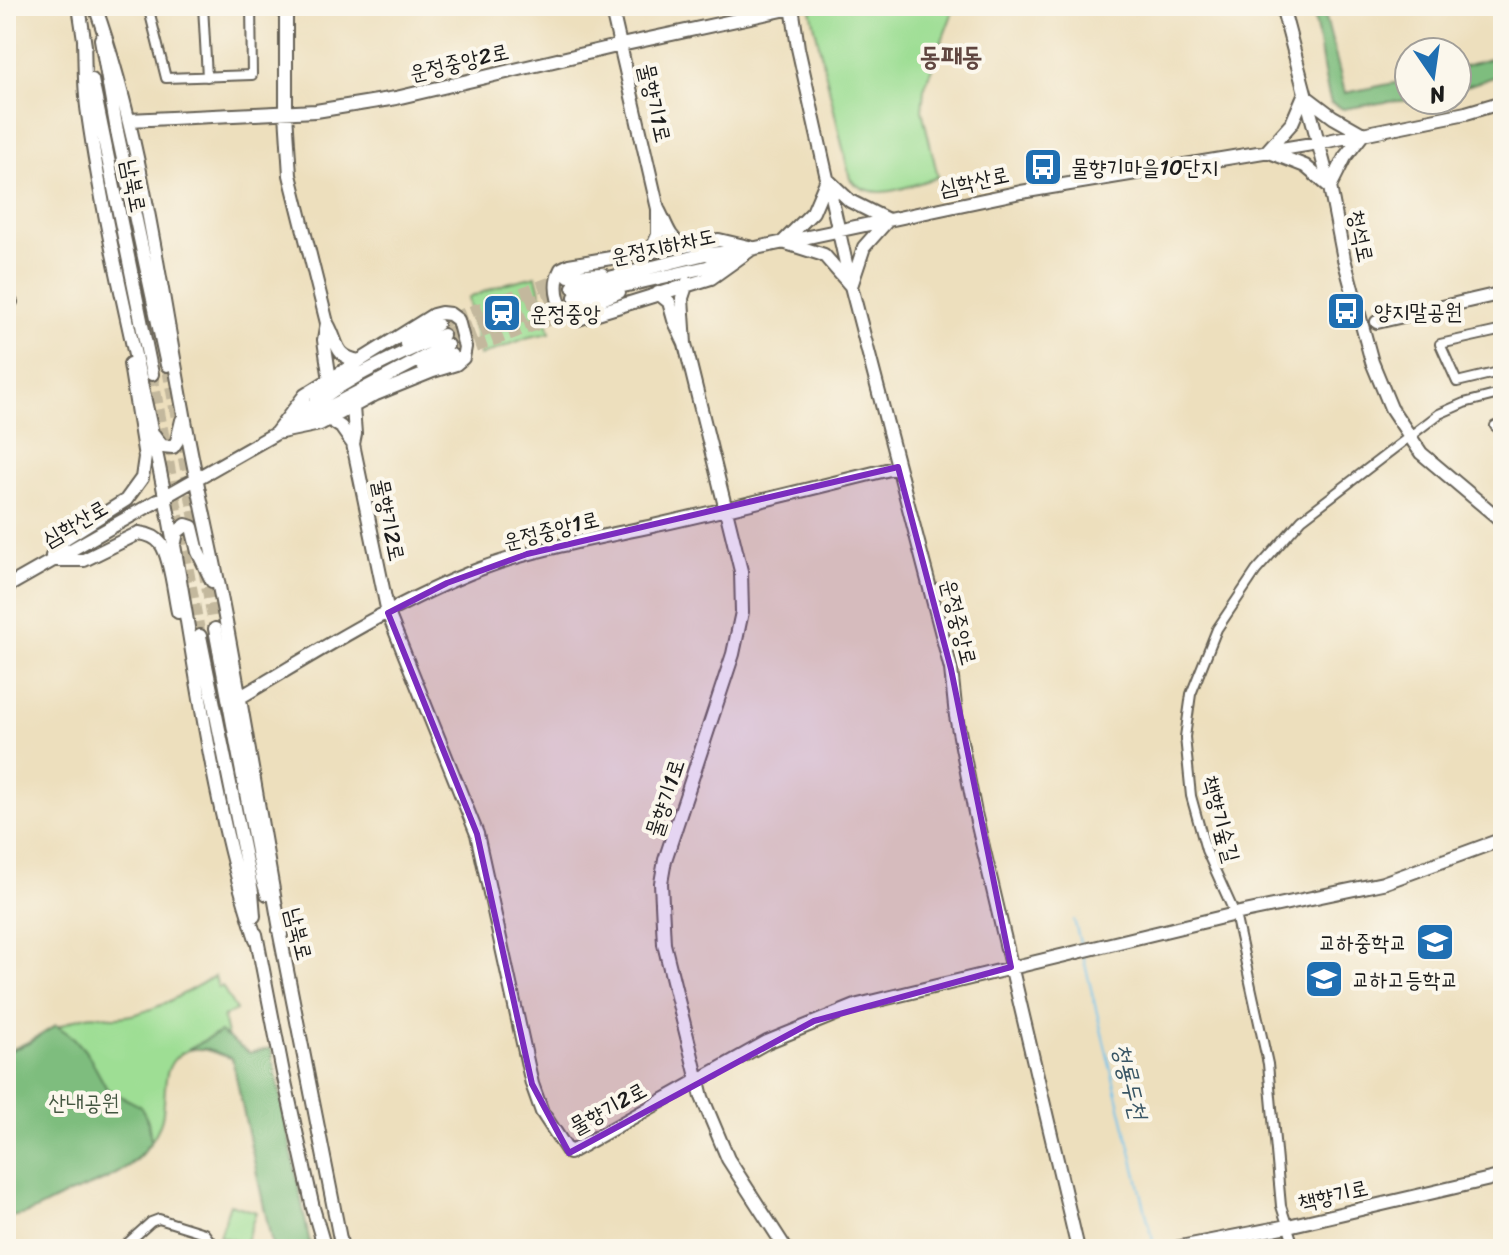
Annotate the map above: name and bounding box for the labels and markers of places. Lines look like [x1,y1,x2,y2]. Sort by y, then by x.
bus stop icon: 물향기마을10단지 [1022,146,1064,188]
place label: 물향기마을10단지 [1071,148,1218,187]
bus stop icon: 양지말공원 [1325,290,1367,332]
station icon: 운정중앙 [481,292,523,334]
place label: 양지말공원 [1374,292,1463,331]
place label: 운정중앙 [530,294,601,333]
school or university icon: 교하중학교 [1414,921,1456,963]
place label: 교하중학교 [1318,923,1407,962]
school or university icon: 교하고등학교 [1303,958,1345,1000]
place label: 교하고등학교 [1352,960,1458,999]

